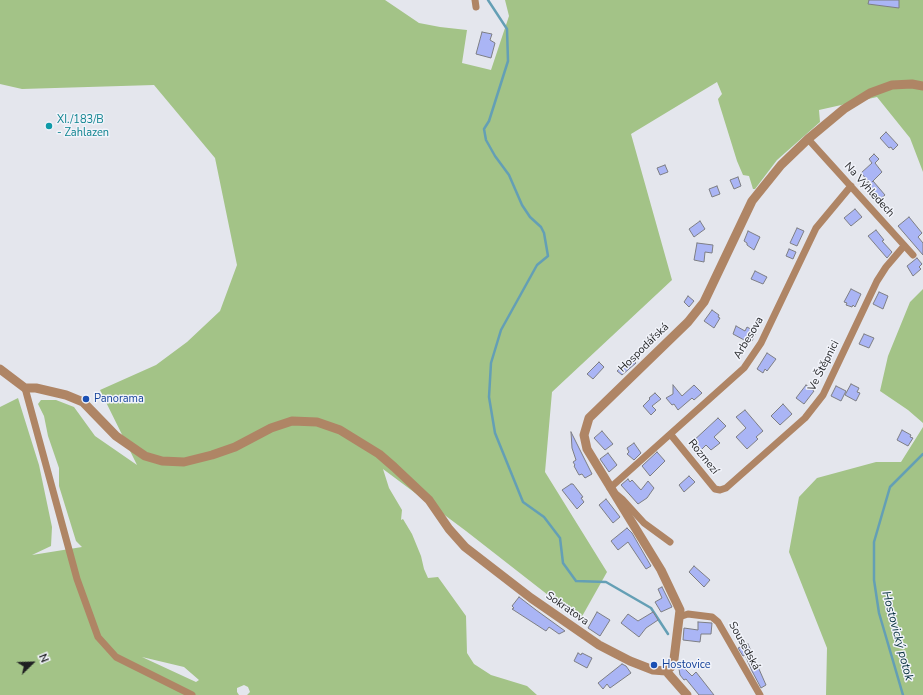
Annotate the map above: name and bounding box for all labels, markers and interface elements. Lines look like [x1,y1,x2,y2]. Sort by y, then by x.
place label: XI./183/B - Zahlazen [57,113,109,139]
marker: XI./183/B - Zahlazen [44,121,54,131]
street label: Na Výhledech [841,160,897,220]
street label: Arbesova [731,314,767,362]
street label: Hospodářská [616,321,672,375]
street label: Ve Štěpnici [806,339,842,393]
place label: Panorama [94,392,144,406]
marker: Panorama [81,394,91,404]
street label: Rozmezí [685,437,721,477]
street label: Sokratova [543,589,591,629]
water label: Hostovický potok [878,590,916,682]
street label: Sousedská [725,620,763,672]
north arrow [12,643,52,683]
text: N [35,651,52,665]
place label: Hostovice [662,658,711,672]
marker: Hostovice [649,660,659,670]

